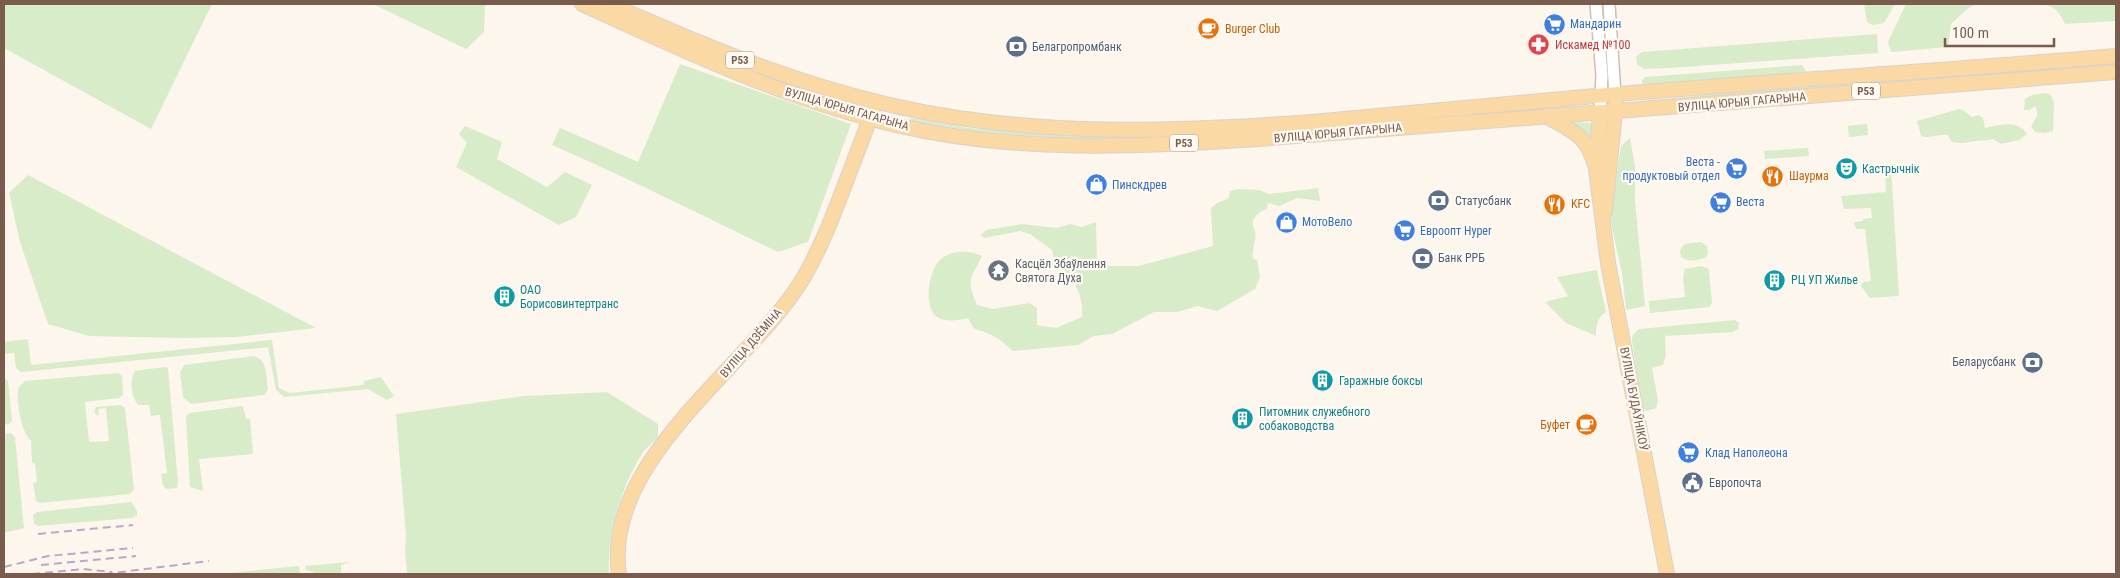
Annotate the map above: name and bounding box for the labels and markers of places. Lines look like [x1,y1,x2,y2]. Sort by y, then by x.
supermarket icon: Мандарин [1542,12,1566,36]
cafe icon: Burger Club [1197,17,1221,41]
place label: Мандарин [1570,17,1621,31]
place label: Burger Club [1225,22,1280,36]
pharmacy icon: Искамед №100 [1527,33,1551,57]
bank icon: Белагропромбанк [1004,35,1028,59]
place label: Искамед №100 [1555,38,1631,52]
place label: Белагропромбанк [1032,40,1122,54]
place label: Веста - продуктовый отдел [1623,155,1720,183]
supermarket icon: Веста - продуктовый отдел [1724,157,1748,181]
theatre icon: Кастрычнік [1834,157,1858,181]
place label: Кастрычнік [1862,162,1920,176]
restaurant icon: Шаурма [1761,164,1785,188]
place label: Шаурма [1789,169,1829,183]
shop icon: Пинскдрев [1084,173,1108,197]
place label: Пинскдрев [1112,178,1167,192]
bank icon: Статусбанк [1427,189,1451,213]
supermarket icon: Веста [1708,190,1732,214]
restaurant icon: KFC [1543,192,1567,216]
place label: Статусбанк [1455,194,1512,208]
place label: Веста [1736,195,1765,209]
place label: KFC [1571,197,1590,211]
shop icon: МотоВело [1274,210,1298,234]
place label: МотоВело [1302,215,1352,229]
supermarket icon: Евроопт Hyper [1392,219,1416,243]
place label: Евроопт Hyper [1420,224,1492,238]
bank icon: Банк РРБ [1410,246,1434,270]
place label: Банк РРБ [1438,251,1485,265]
place label: Касцёл Збаўлення Святога Духа [1015,257,1106,285]
temple icon: Касцёл Збаўлення Святога Духа [987,259,1011,283]
building icon: РЦ УП Жилье [1763,268,1787,292]
place label: РЦ УП Жилье [1791,273,1858,287]
place label: ОАО Борисовинтертранс [520,283,619,311]
building icon: ОАО Борисовинтертранс [492,285,516,309]
bank icon: Беларусбанк [2020,350,2044,374]
place label: Беларусбанк [1952,355,2016,369]
building icon: Гаражные боксы [1311,369,1335,393]
place label: Гаражные боксы [1339,374,1423,388]
place label: Питомник служебного собаководства [1259,405,1370,433]
building icon: Питомник служебного собаководства [1231,407,1255,431]
cafe icon: Буфет [1574,413,1598,437]
place label: Буфет [1540,418,1570,432]
supermarket icon: Клад Наполеона [1677,441,1701,465]
place label: Клад Наполеона [1705,446,1788,460]
public building icon: Европочта [1681,471,1705,495]
place label: Европочта [1709,476,1762,490]

